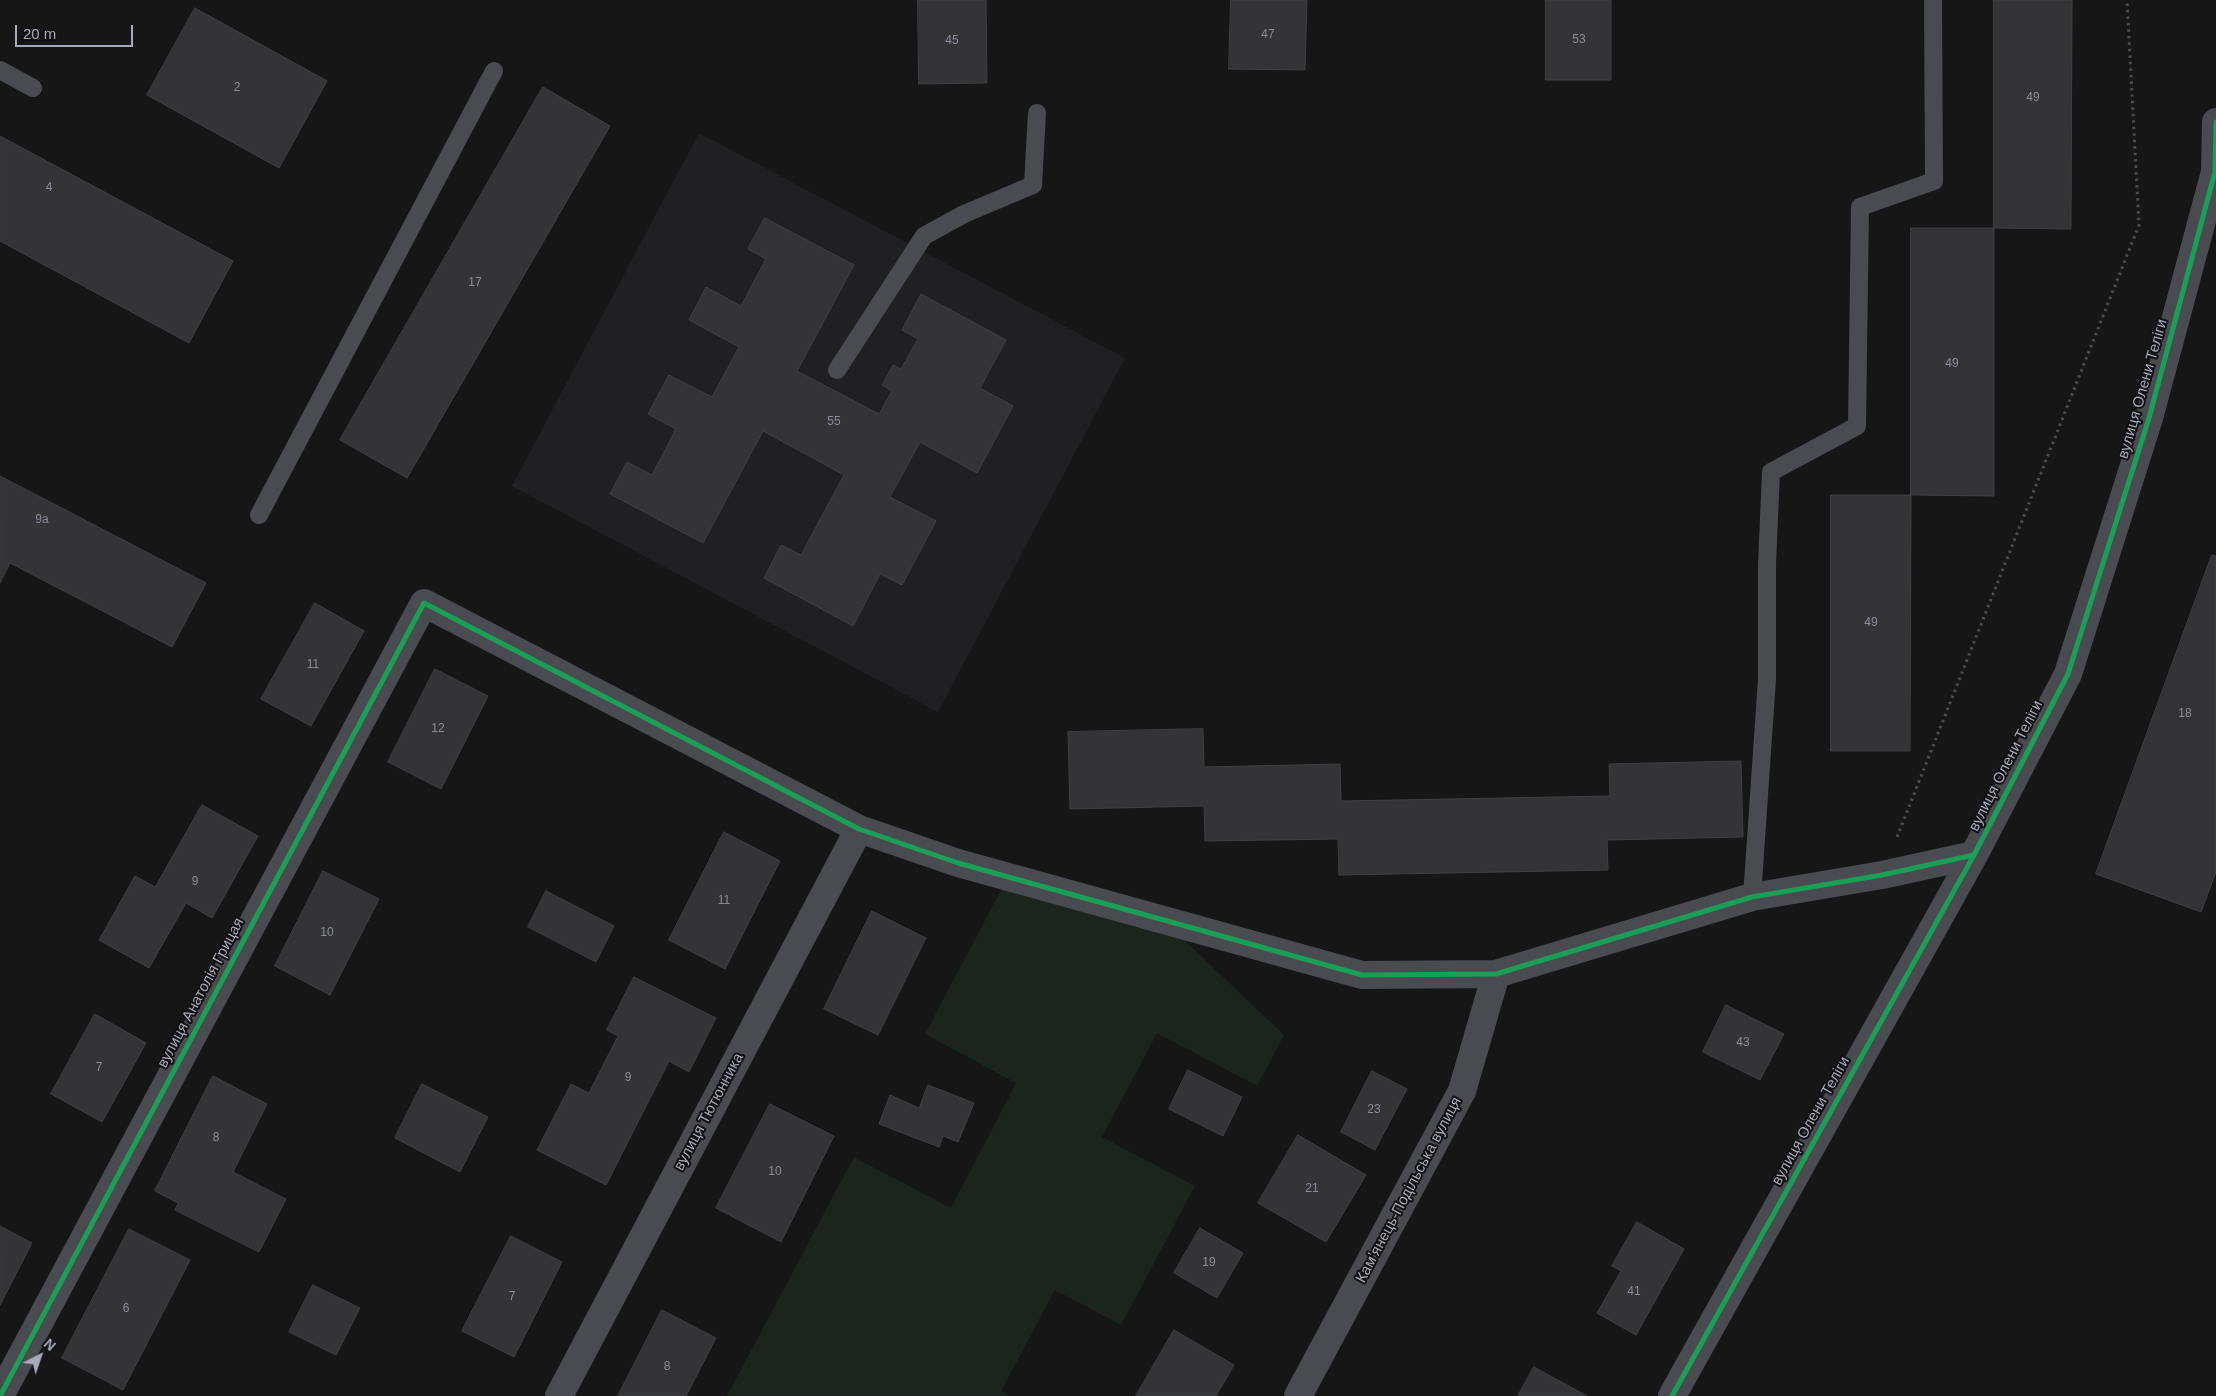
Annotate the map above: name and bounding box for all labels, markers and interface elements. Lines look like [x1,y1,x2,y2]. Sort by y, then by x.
scale bar [18,15,135,47]
text: 20 m [23,25,56,42]
house number: 47 [1261,28,1275,42]
house number: 53 [1572,33,1586,47]
house number: 45 [945,34,959,48]
house number: 2 [234,81,240,95]
house number: 49 [2026,91,2040,105]
house number: 4 [46,181,52,195]
house number: 17 [468,276,482,290]
street label: вулиця Олени Теліги [2114,317,2172,461]
house number: 49 [1945,357,1959,371]
house number: 55 [827,415,841,429]
house number: 9а [35,513,49,527]
house number: 49 [1864,616,1878,630]
house number: 11 [307,658,319,672]
street label: вулиця Олени Теліги [1965,698,2047,834]
house number: 18 [2178,707,2192,721]
house number: 12 [431,722,445,736]
house number: 9 [192,875,198,889]
house number: 11 [718,894,730,908]
street label: вулиця Анатолія Грицая [154,915,248,1071]
house number: 10 [320,926,334,940]
house number: 43 [1736,1036,1750,1050]
street label: вулиця Тютюнника [670,1050,748,1174]
street label: вулиця Олени Теліги [1768,1054,1854,1188]
house number: 7 [96,1061,102,1075]
house number: 9 [625,1071,631,1085]
street label: Камʼянець-Подільська вулиця [1352,1094,1466,1286]
house number: 23 [1367,1103,1381,1117]
house number: 8 [213,1131,219,1145]
house number: 10 [768,1165,782,1179]
house number: 21 [1305,1182,1319,1196]
house number: 19 [1202,1256,1216,1270]
house number: 41 [1627,1285,1641,1299]
house number: 7 [509,1290,515,1304]
house number: 6 [123,1302,129,1316]
north arrow [15,1331,65,1381]
text: N [41,1335,59,1354]
house number: 8 [664,1360,670,1374]

